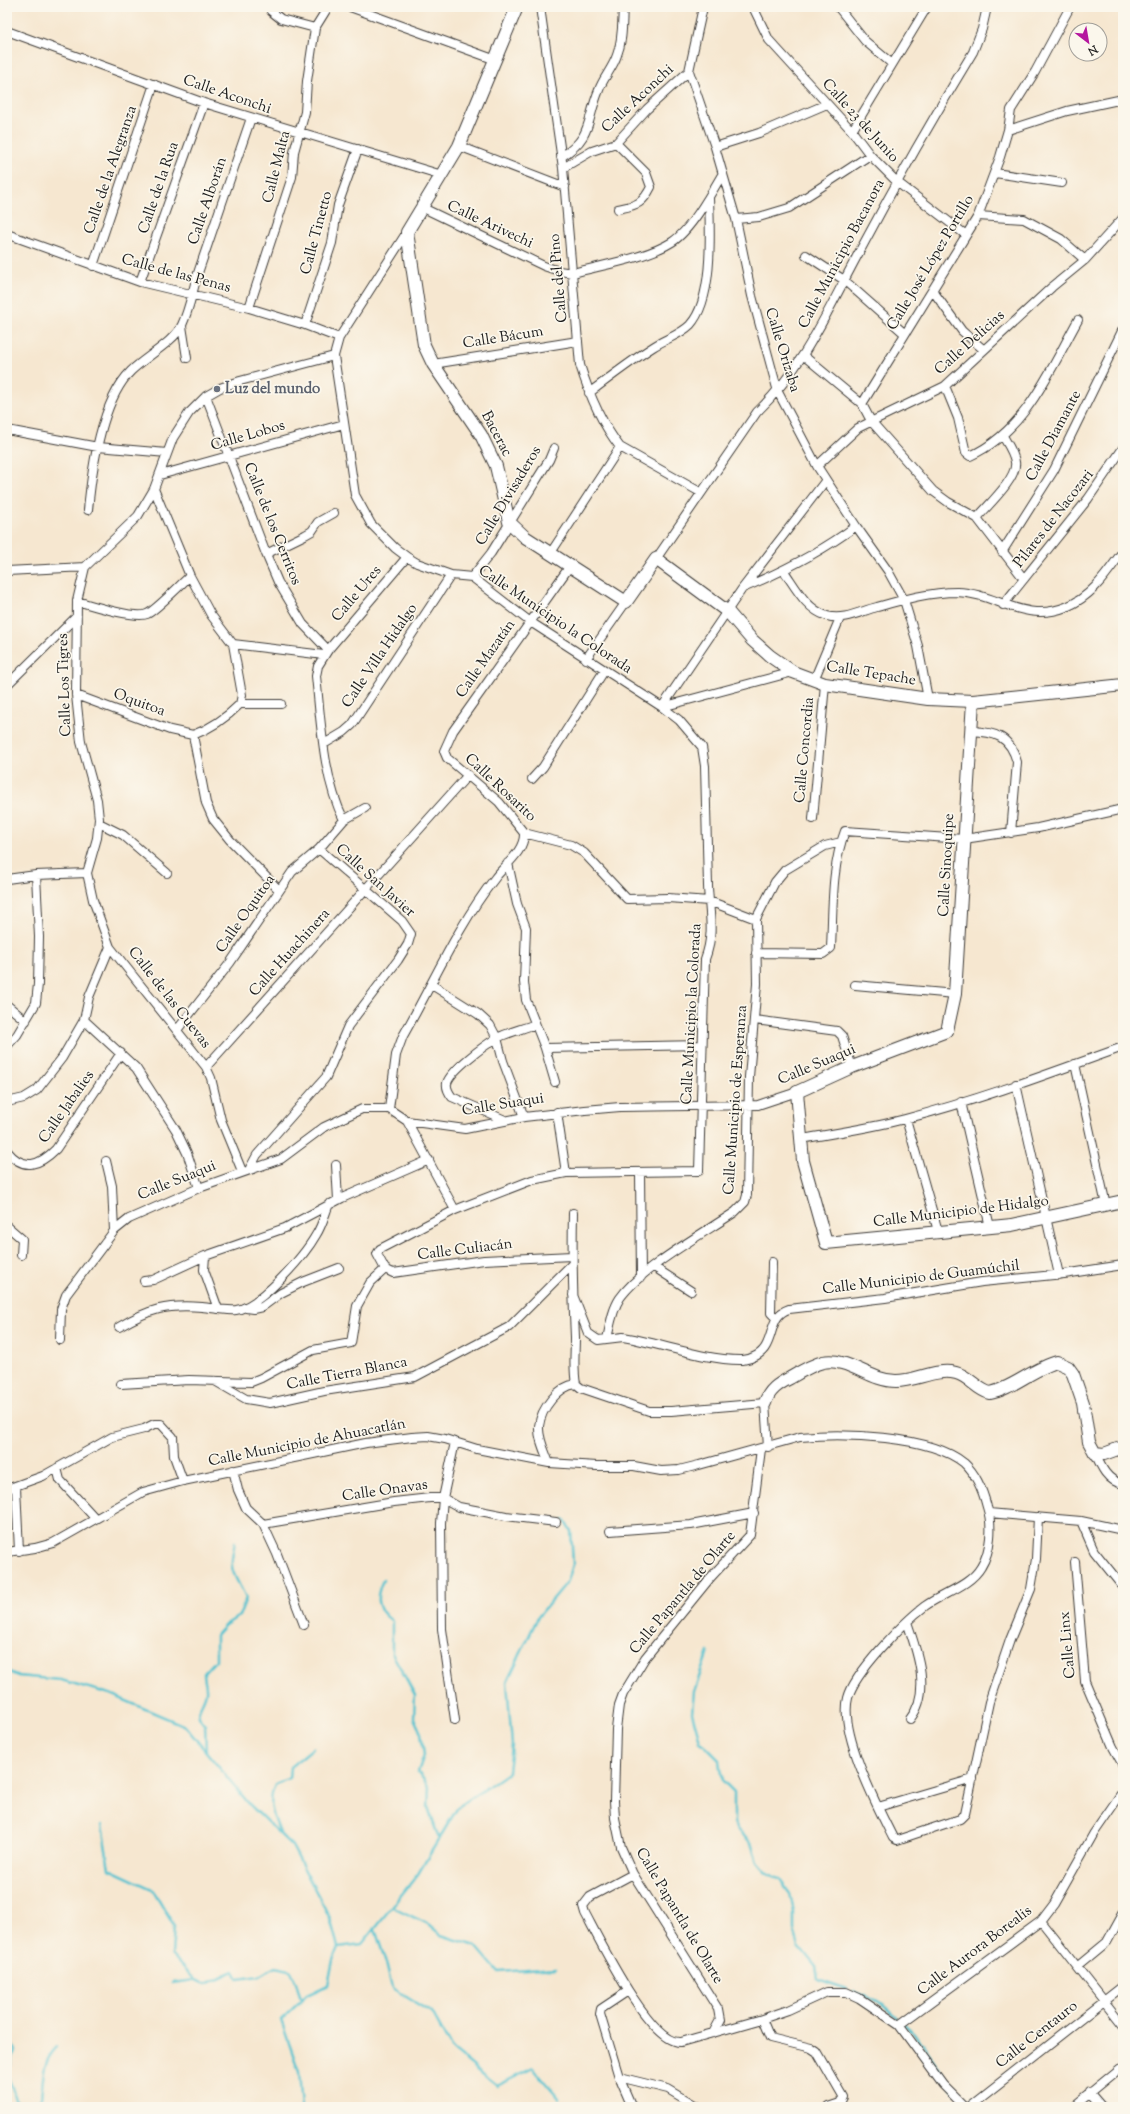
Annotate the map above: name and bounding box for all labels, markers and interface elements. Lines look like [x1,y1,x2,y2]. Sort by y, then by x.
north arrow [1068,22,1108,62]
text: N [1085,40,1101,59]
street label: Calle Aconchi [597,60,679,138]
street label: Calle Aconchi [180,70,274,120]
street label: Calle 23 de Junio [817,75,903,167]
street label: Calle de la Alegranza [79,103,143,237]
street label: Calle Malta [258,128,296,205]
street label: Calle de la Rua [133,139,185,237]
street label: Calle Alborán [183,154,233,248]
street label: Calle Municipio Bacanora [794,175,890,332]
street label: Calle Tinetto [296,189,338,277]
street label: Calle José López Portillo [882,191,980,335]
street label: Calle Arivechi [443,196,537,254]
street label: Calle del Pino [545,233,573,323]
street label: Calle de las Penas [119,249,233,299]
street label: Calle Orizaba [759,305,805,395]
street label: Calle Delicias [930,306,1010,380]
street label: Calle Bácum [461,321,545,355]
place label: Luz del mundo [225,379,320,400]
marker: Luz del mundo [212,384,222,394]
street label: Calle Diamante [1021,387,1087,485]
street label: Bacerac [475,407,517,461]
street label: Calle Lobos [208,415,288,457]
street label: Calle Divisaderos [471,442,547,550]
street label: Calle de los Cerritos [238,460,306,588]
street label: Pilares de Nacozari [1009,465,1099,573]
street label: Calle Ures [327,561,387,627]
street label: Calle Municipio la Colorada [474,561,636,679]
street label: Calle Villa Hidalgo [337,600,423,712]
street label: Calle Mazatán [451,615,521,702]
street label: Calle Los Tigres [53,633,77,737]
street label: Calle Tepache [825,657,917,691]
street label: Oquitoa [110,684,168,722]
street label: Calle Concordia [790,696,820,804]
street label: Calle Rosarito [459,749,541,827]
street label: Calle Sinoquipe [934,813,960,917]
street label: Calle San Javier [331,839,420,923]
street label: Calle Oquitoa [211,871,281,957]
street label: Calle Huachinera [245,904,335,1002]
street label: Calle Municipio la Colorada [677,923,707,1105]
street label: Calle de las Cuevas [123,943,215,1053]
street label: Calle Municipio de Esperanza [719,1004,753,1196]
street label: Calle Suaqui [775,1039,859,1091]
street label: Calle Jabalies [34,1066,100,1148]
street label: Calle Suaqui [461,1088,545,1122]
street label: Calle Suaqui [135,1156,219,1206]
street label: Calle Municipio de Hidalgo [872,1191,1050,1233]
street label: Calle Culiacán [416,1234,514,1266]
street label: Calle Municipio de Guamúchil [821,1255,1021,1301]
street label: Calle Tierra Blanca [285,1352,409,1396]
street label: Calle Municipio de Ahuacatlán [207,1414,408,1472]
street label: Calle Onavas [341,1475,429,1507]
street label: Calle Papantla de Olarte [625,1527,741,1659]
street label: Calle Linx [1055,1610,1081,1680]
street label: Calle Papantla de Olarte [630,1844,728,1988]
street label: Calle Aurora Borealis [913,1901,1037,2001]
street label: Calle Centauro [992,1996,1082,2074]

